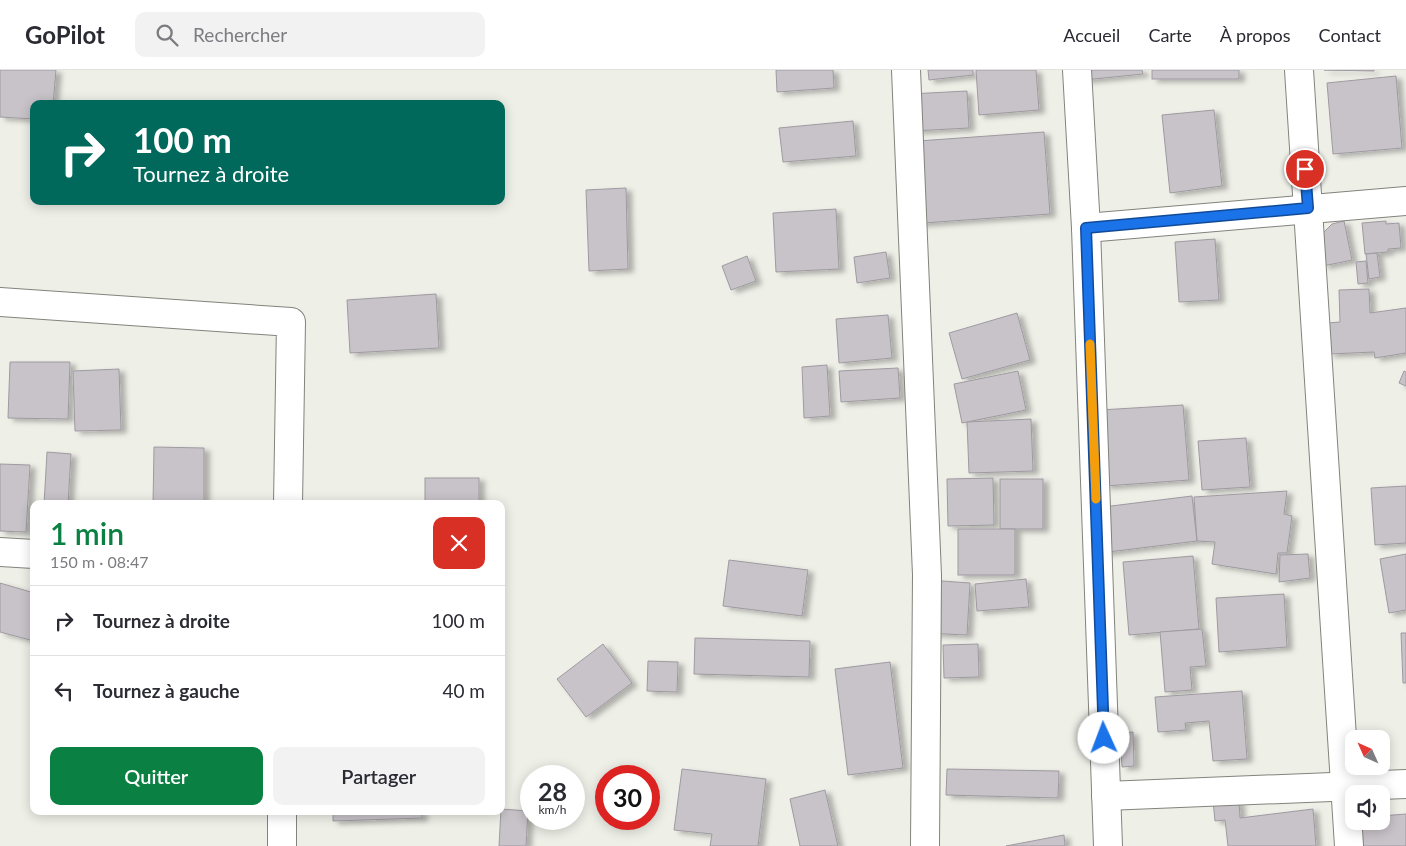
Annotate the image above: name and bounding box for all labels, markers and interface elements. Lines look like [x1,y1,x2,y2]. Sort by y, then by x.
search box [135,12,485,57]
text: GoPilot [25,20,105,49]
icon: search [153,21,181,49]
text: Rechercher [193,23,287,46]
text: Accueil [1063,24,1120,46]
text: Carte [1148,24,1192,46]
text: À propos [1220,24,1291,46]
text: Contact [1319,24,1381,46]
text: 100 m [133,118,232,160]
icon: right [50,120,115,185]
pin [1284,148,1326,190]
icon: arrive [1291,155,1319,183]
text: Tournez à droite [133,160,289,187]
text: 1 min [50,515,124,551]
button: close [433,517,485,569]
text: 150 m · 08:47 [50,552,149,571]
icon: right [50,607,78,635]
text: Tournez à droite [93,609,230,632]
text: 100 m [431,609,485,632]
icon: left [50,677,78,705]
text: Tournez à gauche [93,679,240,702]
text: 40 m [442,679,485,702]
position arrow [1077,711,1129,763]
north arrow [1345,730,1390,775]
map controls [1345,730,1390,830]
button: Quitter [50,747,263,805]
button: Partager [273,747,485,805]
speed limit sign: 30 [595,765,660,830]
text: 28 [538,776,567,806]
button: sound [1345,785,1390,830]
text: km/h [538,802,567,817]

